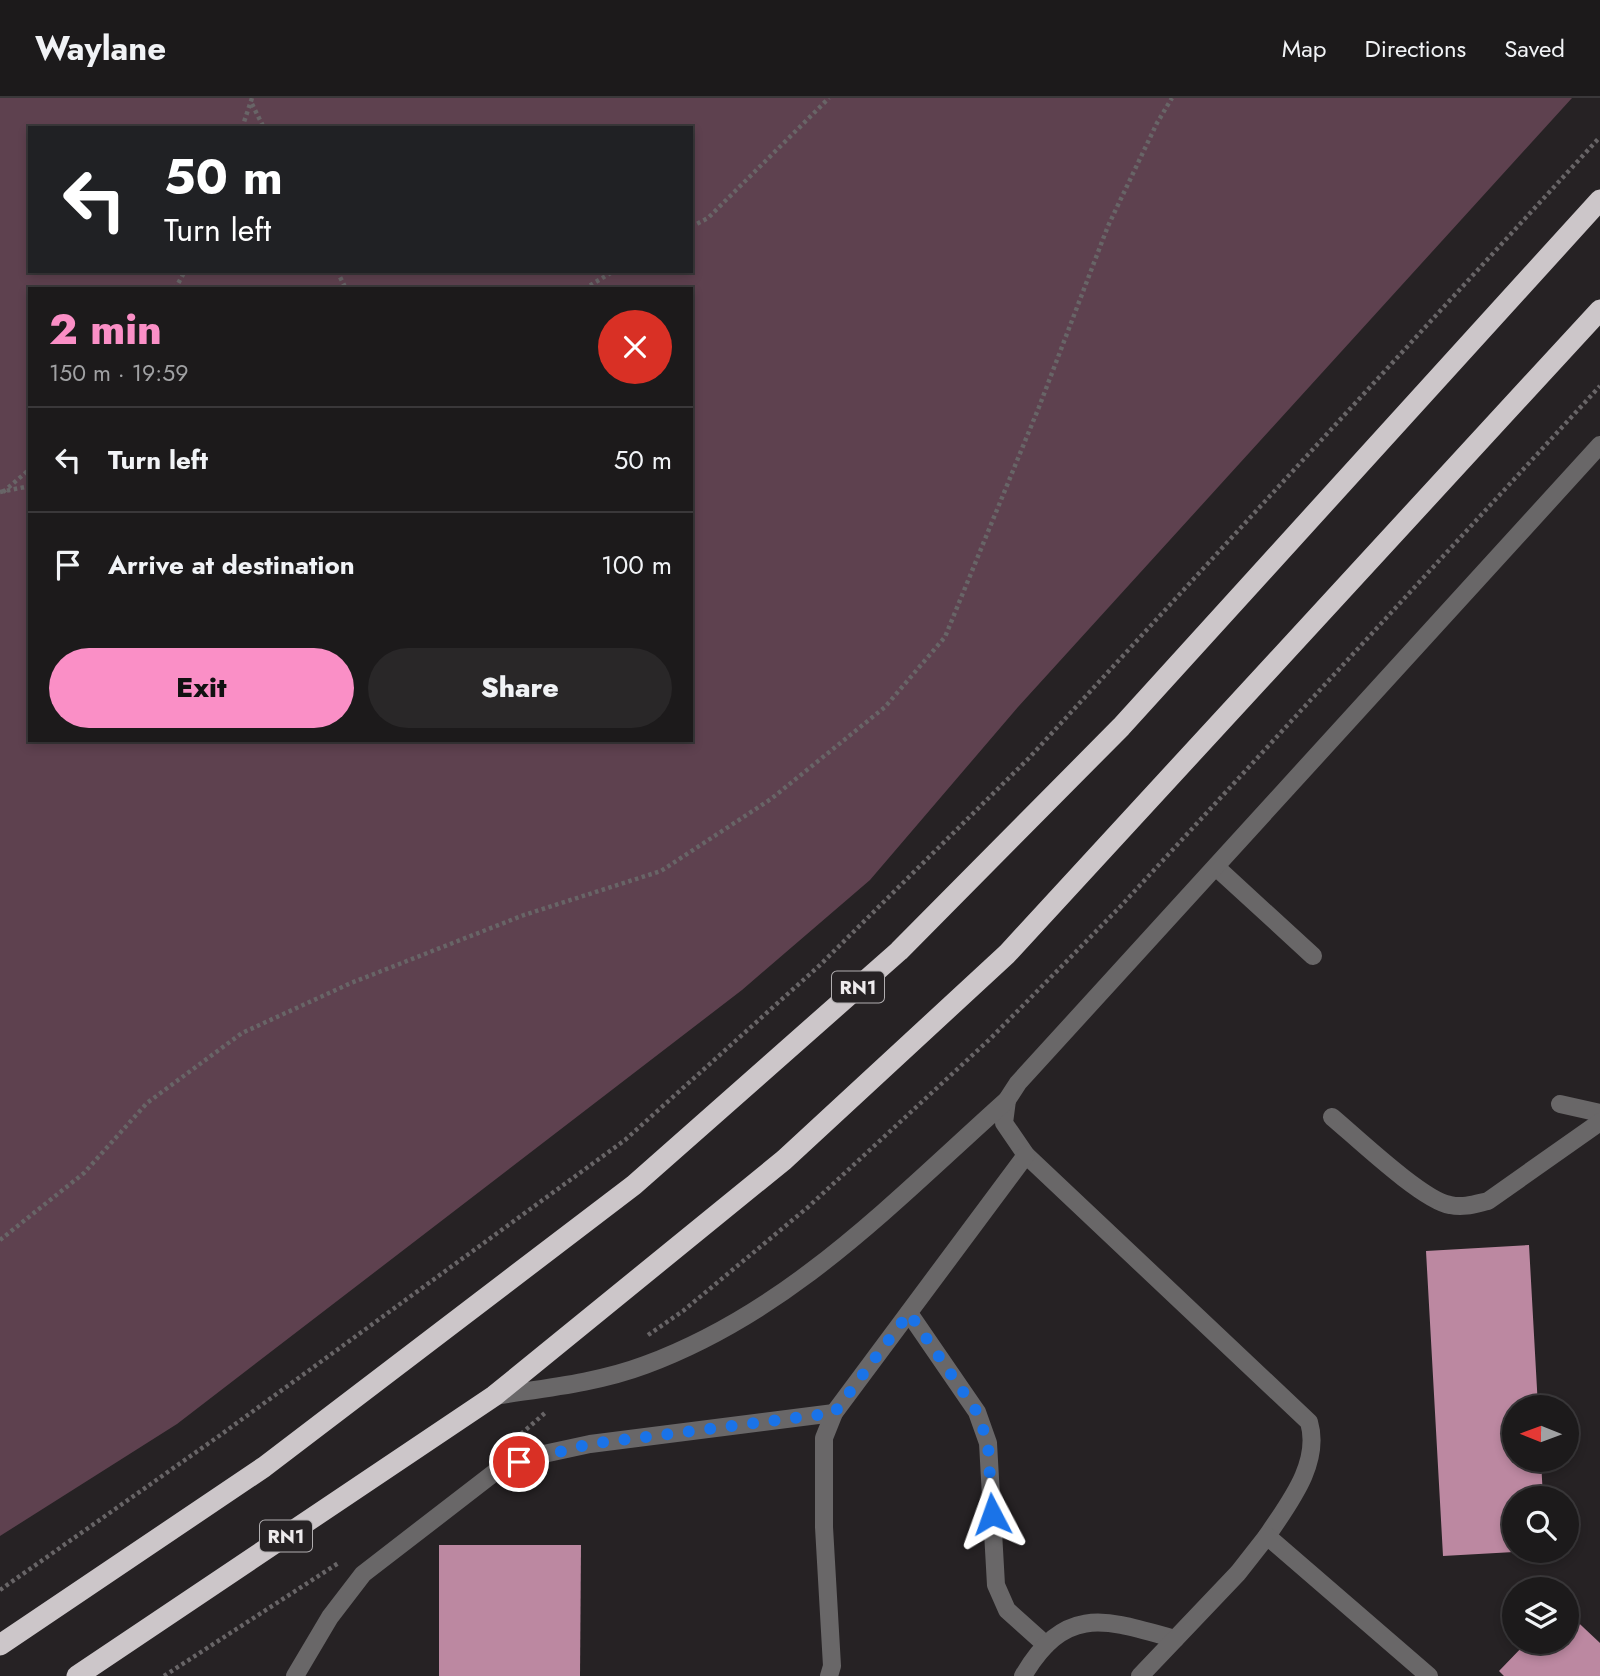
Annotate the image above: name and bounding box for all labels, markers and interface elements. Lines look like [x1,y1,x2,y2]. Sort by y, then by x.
text: Waylane [35,25,166,72]
text: Map [1282,31,1327,66]
text: Directions [1365,31,1466,66]
text: Saved [1504,31,1565,66]
text: 50 m [164,142,283,212]
icon: left [49,154,140,245]
text: Turn left [164,207,271,253]
text: 2 min [49,299,162,360]
button: close [598,310,672,384]
text: 150 m · 19:59 [49,356,188,390]
icon: left [49,441,87,479]
text: Turn left [108,441,208,479]
text: 50 m [614,441,672,479]
icon: arrive [49,546,87,584]
text: Arrive at destination [108,546,355,584]
text: 100 m [601,546,672,584]
button: Exit [49,648,354,728]
button: Share [368,648,672,728]
road number: RN1 [832,972,884,1002]
north arrow [1502,1395,1578,1472]
map controls [1502,1395,1579,1654]
pin [489,1432,549,1492]
icon: arrive [500,1443,538,1481]
position arrow [955,1477,1029,1551]
button: search [1502,1486,1579,1563]
road number: RN1 [260,1520,312,1552]
button: layers [1502,1577,1579,1654]

